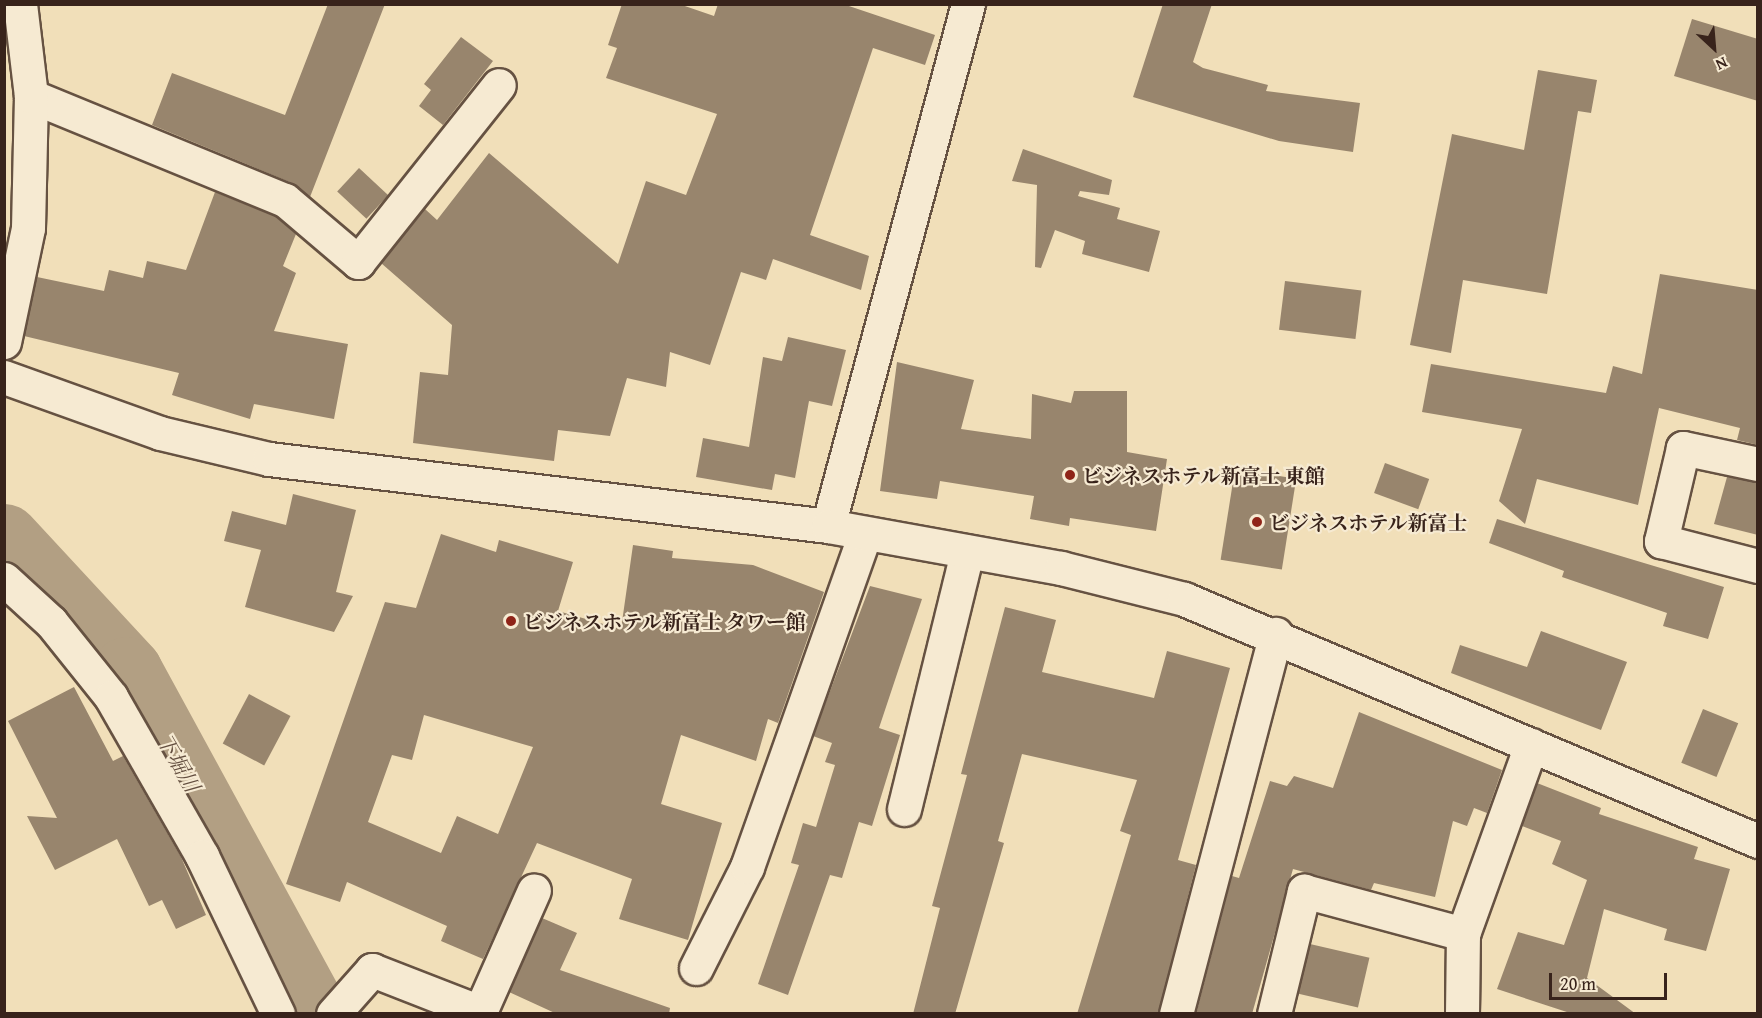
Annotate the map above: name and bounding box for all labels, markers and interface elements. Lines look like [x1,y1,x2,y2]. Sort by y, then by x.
north arrow [1684,18,1744,78]
text: N [1712,51,1732,77]
place label: ビジネスホテル新富士 東館 [1082,463,1326,487]
marker: ビジネスホテル新富士 東館 [1063,468,1077,482]
place label: ビジネスホテル新富士 [1269,510,1469,534]
marker: ビジネスホテル新富士 [1250,515,1264,529]
place label: ビジネスホテル新富士 タワー館 [523,609,807,633]
marker: ビジネスホテル新富士 タワー館 [504,614,518,628]
water label: 下堀川 [151,729,205,797]
scale bar [1552,961,1670,999]
text: 20 m [1560,970,1596,997]

